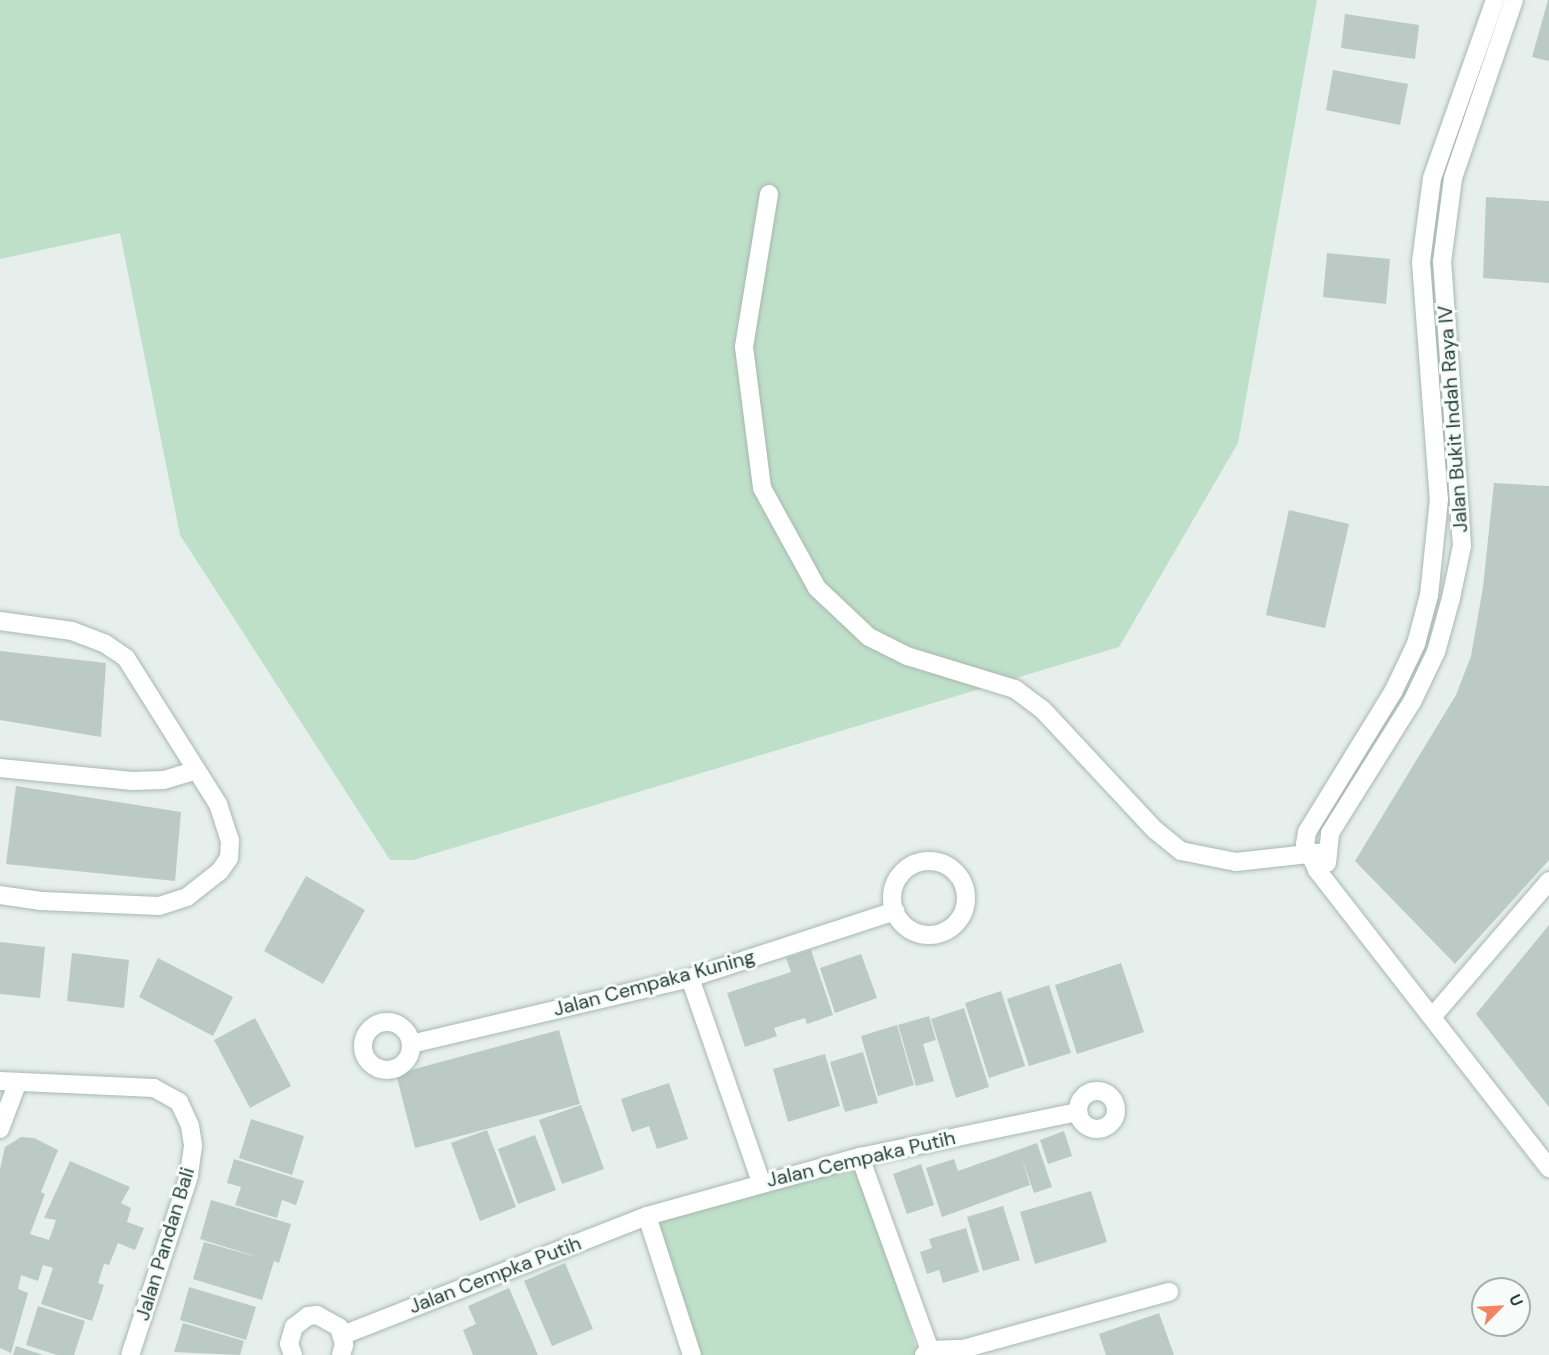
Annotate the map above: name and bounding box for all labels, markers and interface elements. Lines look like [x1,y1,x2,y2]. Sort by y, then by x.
street label: Jalan Bukit Indah Raya IV [1433,304,1473,534]
street label: Jalan Cempaka Kuning [550,945,758,1021]
street label: Jalan Cempaka Putih [764,1126,958,1192]
street label: Jalan Pandan Bali [130,1164,200,1324]
street label: Jalan Cempka Putih [406,1231,584,1319]
north arrow [1471,1277,1531,1337]
text: U [1504,1291,1528,1310]

